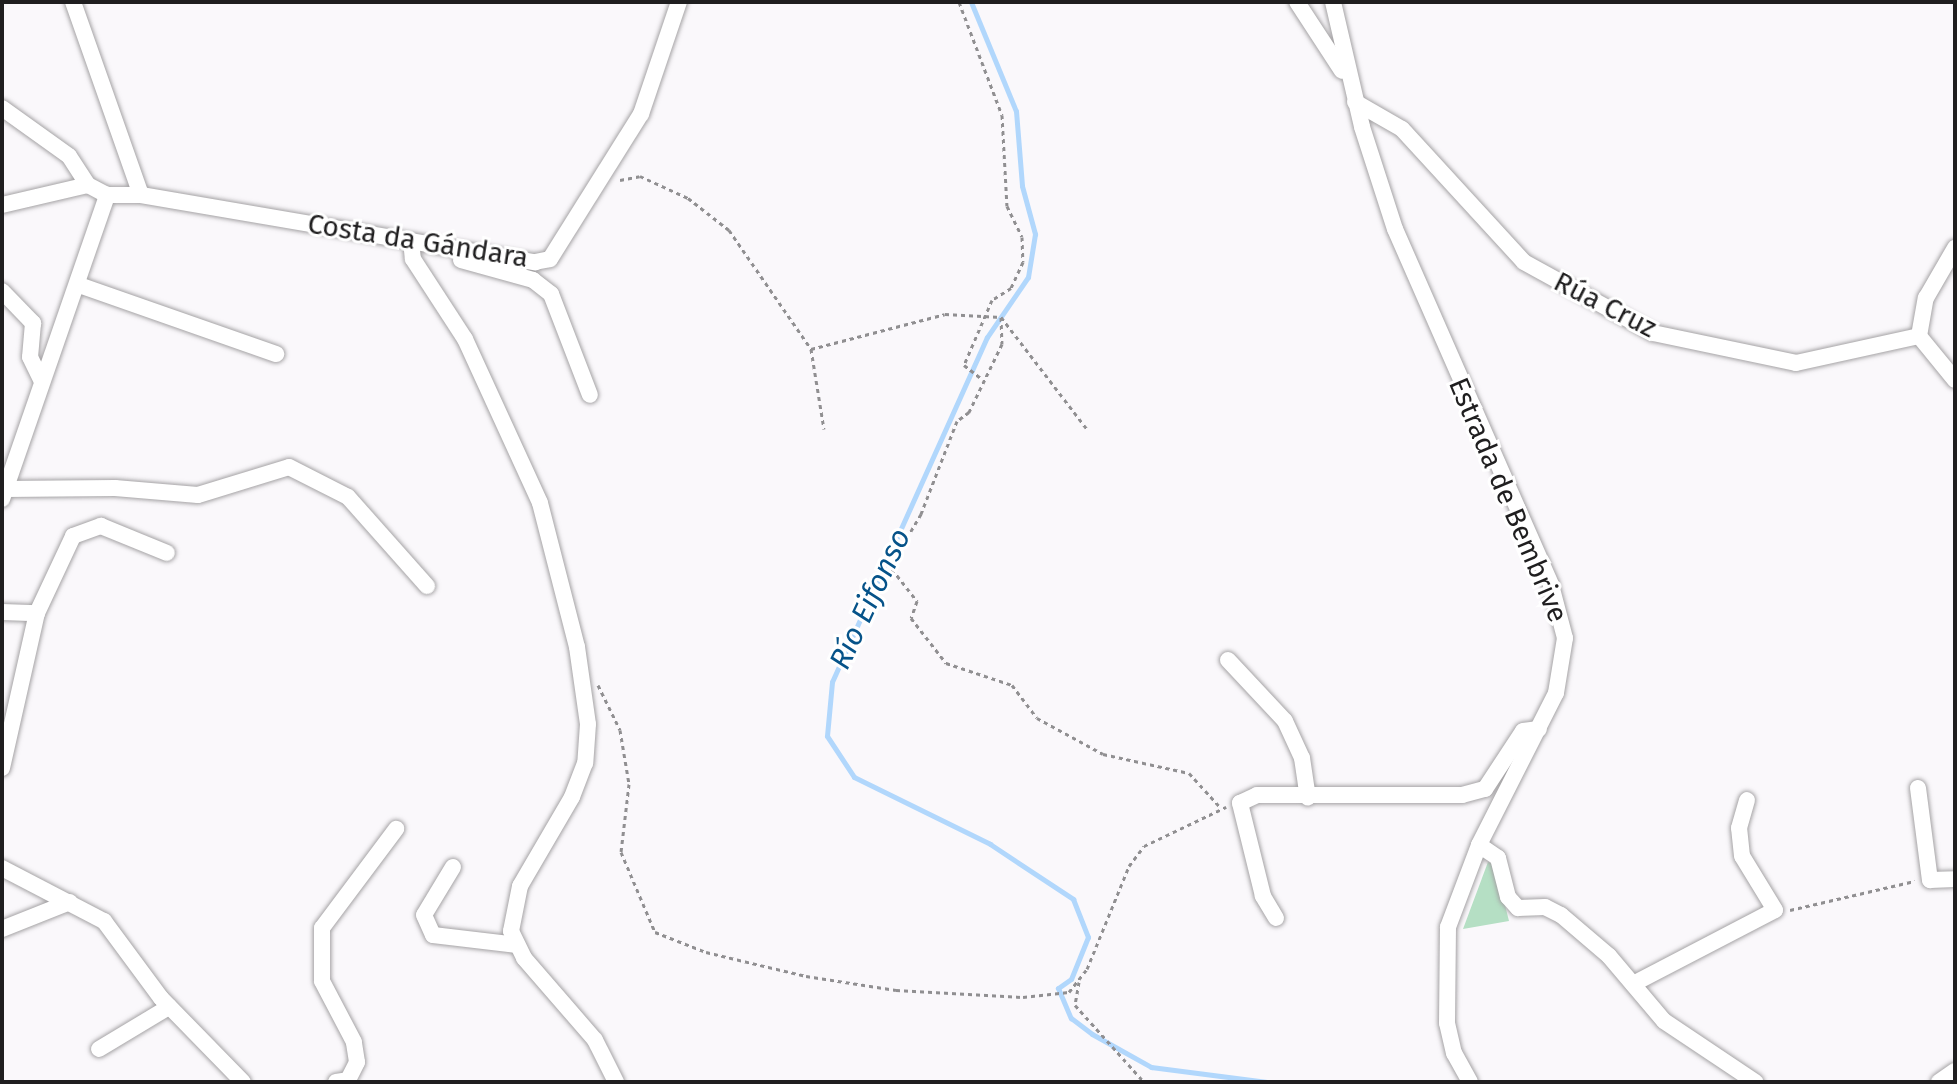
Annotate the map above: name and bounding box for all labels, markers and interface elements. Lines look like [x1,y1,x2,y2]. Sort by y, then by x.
street label: Costa da Gándara [305,207,531,275]
street label: Rúa Cruz [1548,265,1662,345]
street label: Estrada de Bembrive [1441,373,1575,627]
water label: Río Eifonso [822,523,918,675]

